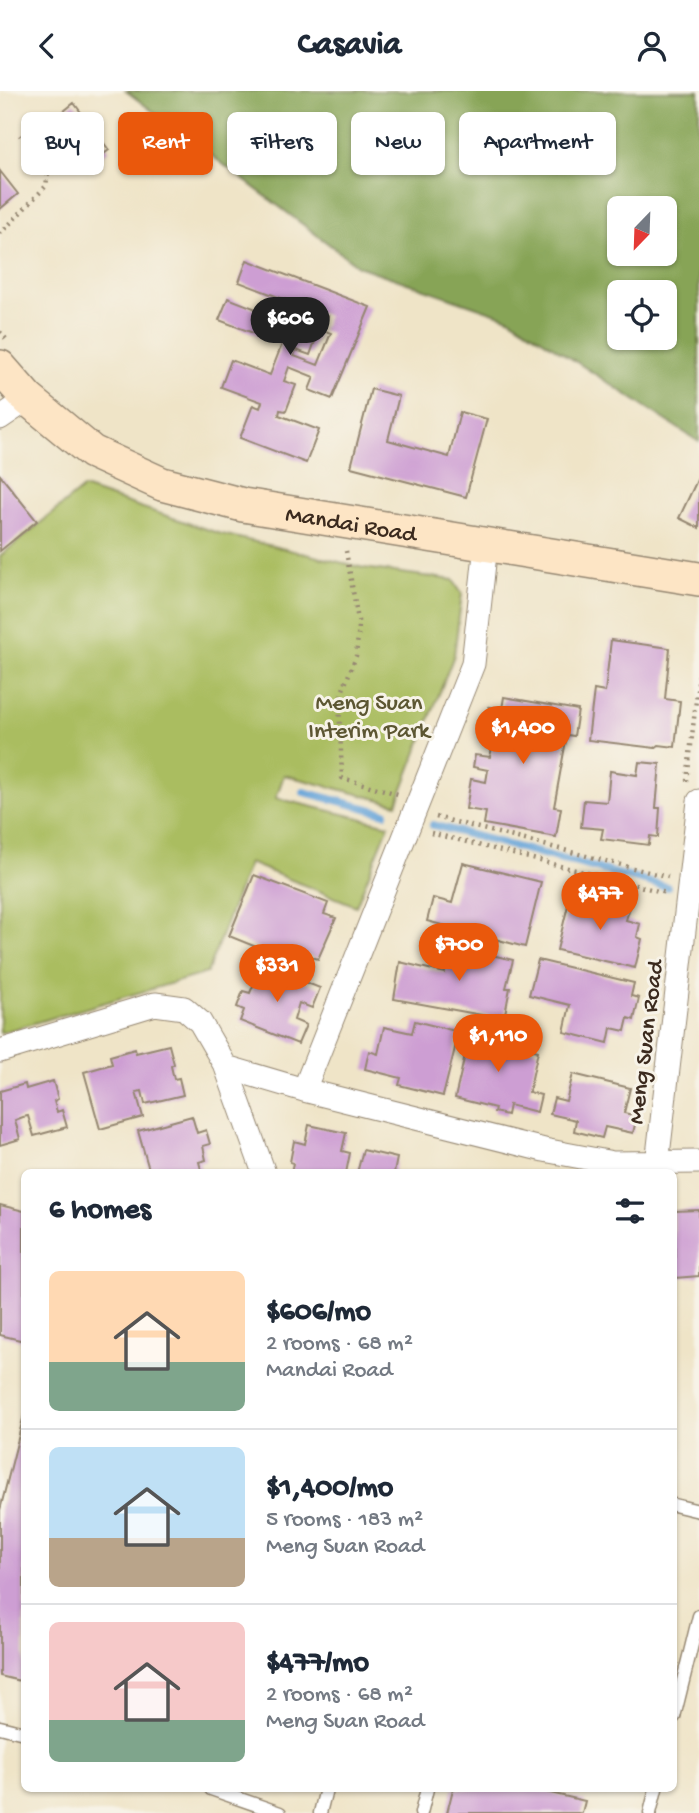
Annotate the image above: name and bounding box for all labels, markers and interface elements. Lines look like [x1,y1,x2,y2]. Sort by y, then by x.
icon: back [28,27,66,65]
text: Casavia [298,27,401,65]
icon: person [633,27,671,65]
chip: Buy [21,112,104,175]
chip: Rent [118,112,213,175]
chip: Filters [227,112,337,175]
chip: New [351,112,445,175]
chip: Apartment [459,112,616,175]
north arrow [607,196,677,266]
map controls [607,196,677,350]
button: locate [607,280,677,350]
pin: $606 [249,297,331,357]
text: $606 [267,306,313,333]
street label: Mandai Road [283,501,420,551]
park label: Meng Suan Interim Park [308,690,432,747]
pin: $1,400 [466,707,580,766]
text: $1,400 [491,715,555,742]
pin: $477 [559,873,641,932]
text: $477 [577,881,623,908]
pin: $700 [418,923,500,983]
text: $700 [435,932,483,959]
pin: $331 [236,944,318,1004]
text: $331 [255,953,299,980]
street label: Meng Suan Road [623,957,672,1126]
pin: $1,110 [441,1014,555,1074]
text: $1,110 [469,1023,527,1050]
icon: filters [611,1192,649,1230]
text: 6 homes [49,1194,151,1229]
text: $606/mo [266,1296,371,1331]
icon: home [105,1299,189,1383]
text: 2 rooms · 68 m² [266,1331,413,1358]
text: Mandai Road [266,1358,393,1385]
text: $1,400/mo [266,1472,393,1507]
icon: home [105,1475,189,1559]
text: 5 rooms · 183 m² [266,1507,423,1534]
text: Meng Suan Road [266,1534,424,1561]
text: $477/mo [266,1647,369,1682]
icon: home [105,1650,189,1734]
text: 2 rooms · 68 m² [266,1682,413,1709]
text: Meng Suan Road [266,1709,424,1736]

